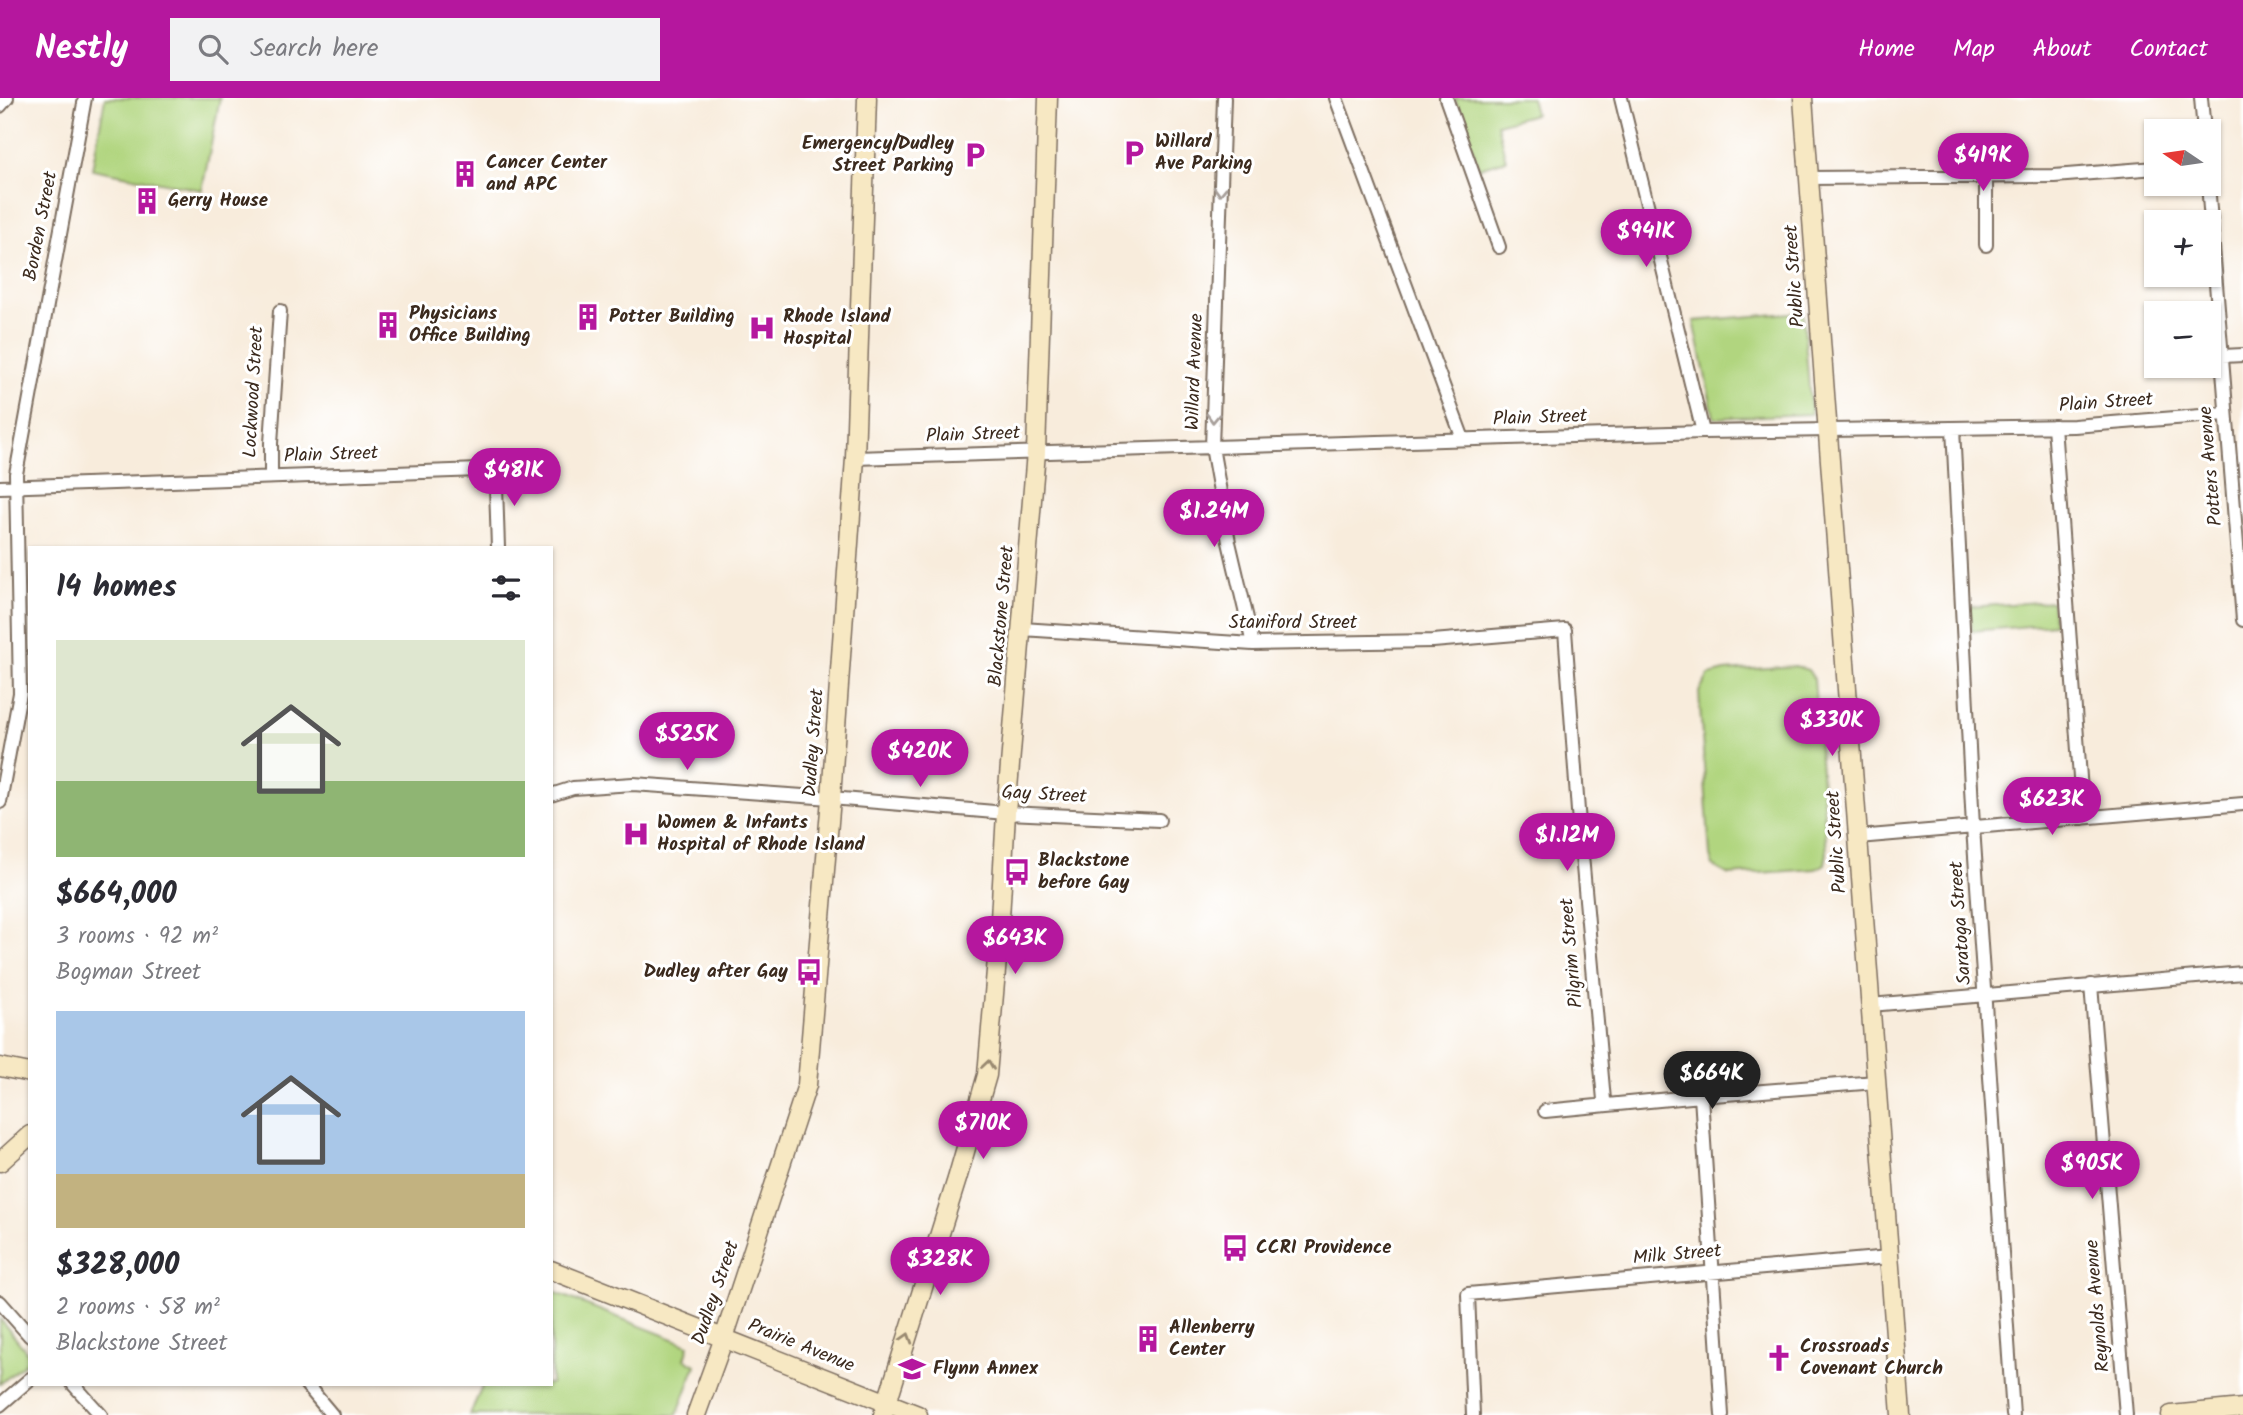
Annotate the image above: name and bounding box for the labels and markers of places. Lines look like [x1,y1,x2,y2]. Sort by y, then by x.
place label: Willard Ave Parking [1155,127,1253,179]
place label: Emergency/Dudley Street Parking [802,129,954,181]
pin: $419K [1934,134,2032,193]
parking icon: Willard Ave Parking [1119,138,1149,168]
parking icon: Emergency/Dudley Street Parking [960,140,990,170]
place label: Cancer Center and APC [486,148,608,200]
building icon: Cancer Center and APC [450,159,480,189]
building icon: Gerry House [132,186,162,216]
place label: Gerry House [168,186,268,216]
pin: $941K [1597,209,1695,269]
place label: Physicians Office Building [409,299,531,351]
building icon: Potter Building [573,302,603,332]
place label: Potter Building [609,302,735,332]
place label: Rhode Island Hospital [783,302,892,354]
building icon: Physicians Office Building [373,310,403,340]
hospital icon: Rhode Island Hospital [747,313,777,343]
pin: $481K [465,448,563,508]
pin: $1.24M [1157,490,1271,549]
pin: $330K [1783,698,1881,758]
pin: $525K [638,712,736,772]
pin: $420K [871,730,969,789]
pin: $623K [2003,778,2101,837]
place label: Women & Infants Hospital of Rhode Island [657,808,866,860]
pin: $1.12M [1510,814,1624,873]
hospital icon: Women & Infants Hospital of Rhode Island [621,819,651,849]
place label: Blackstone before Gay [1038,846,1129,898]
bus stop icon: Blackstone before Gay [1002,857,1032,887]
pin: $643K [966,916,1064,976]
place label: Dudley after Gay [643,957,788,987]
bus stop icon: Dudley after Gay [794,957,824,987]
pin: $664K [1663,1052,1761,1111]
pin: $710K [934,1102,1032,1161]
pin: $905K [2043,1142,2141,1201]
bus stop icon: CCRI Providence [1220,1233,1250,1263]
place label: CCRI Providence [1256,1233,1392,1263]
pin: $328K [891,1238,989,1297]
place label: Allenberry Center [1169,1313,1255,1365]
building icon: Allenberry Center [1133,1324,1163,1354]
place label: Crossroads Covenant Church [1800,1332,1943,1384]
church icon: Crossroads Covenant Church [1764,1343,1794,1373]
school or university icon: Flynn Annex [897,1354,927,1384]
place label: Flynn Annex [933,1354,1039,1384]

